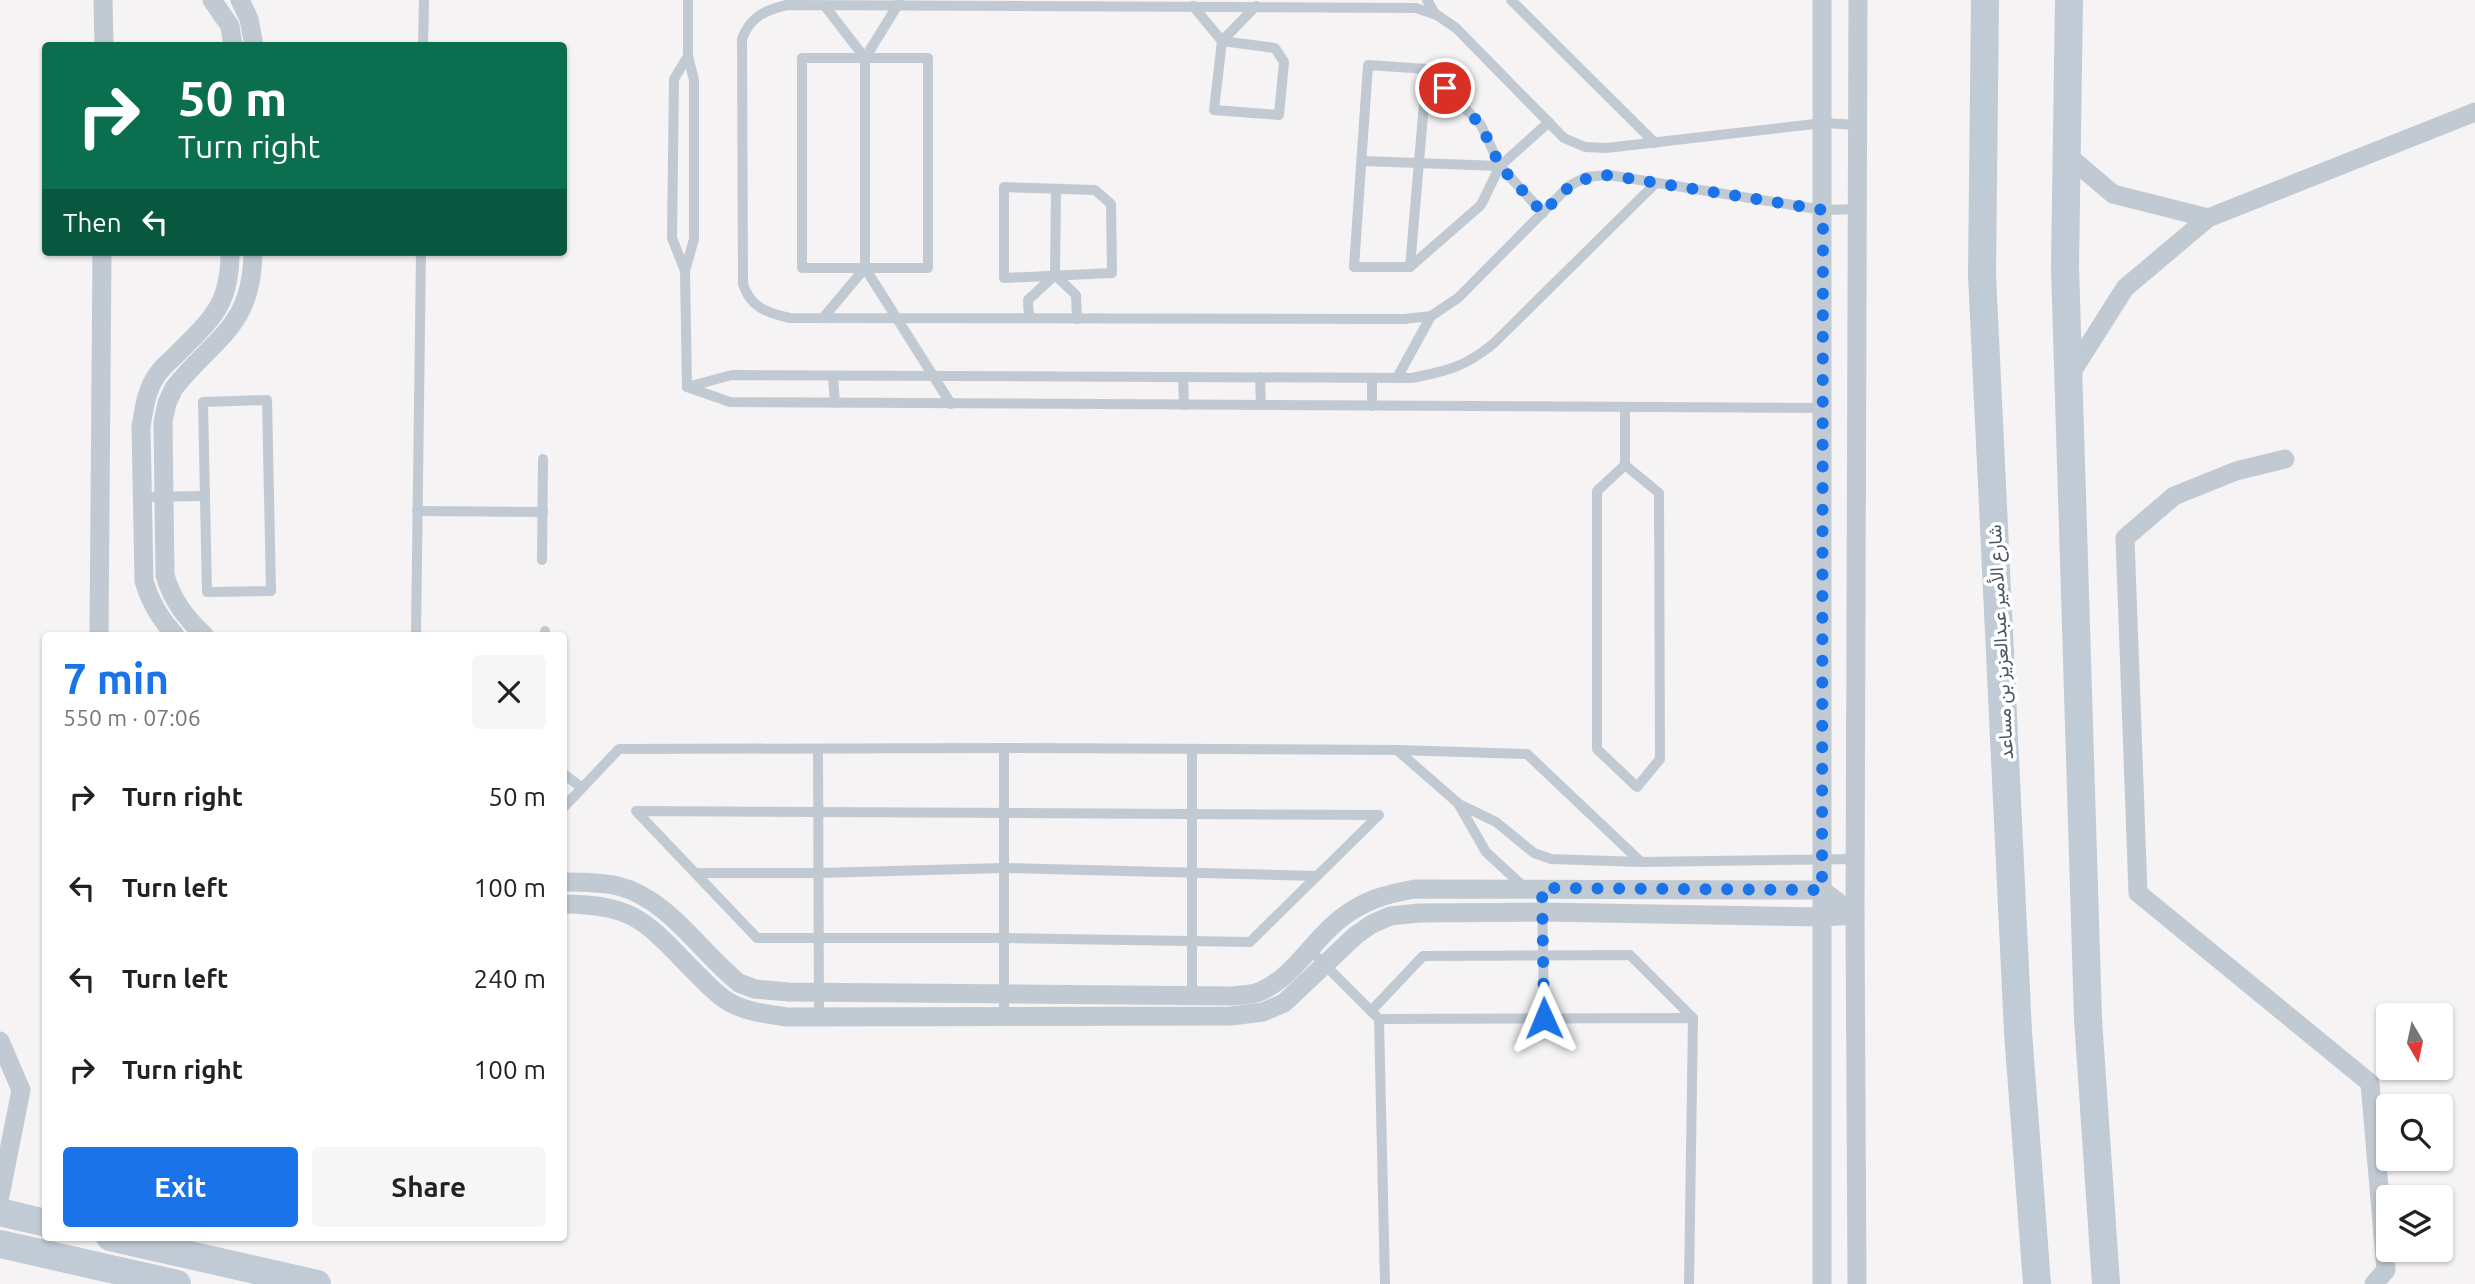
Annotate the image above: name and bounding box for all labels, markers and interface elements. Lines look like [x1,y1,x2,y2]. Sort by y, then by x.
pin [1415,58,1475,118]
icon: arrive [1426,69,1464,107]
icon: right [63,70,154,161]
text: 50 m [178,70,287,125]
text: Turn right [178,128,320,164]
icon: left [136,203,174,241]
text: Then [63,208,122,237]
street label: شارع الأمير عبدالعزيز بن مساعد [1983,524,2019,760]
text: 7 min [63,655,169,702]
button: close [472,655,546,729]
text: 550 m · 07:06 [63,705,201,730]
icon: right [63,778,101,816]
text: Turn right [122,782,243,811]
text: 50 m [488,782,546,811]
icon: left [63,869,101,907]
text: Turn left [122,873,228,902]
text: 100 m [474,873,546,902]
icon: left [63,960,101,998]
text: Turn left [122,964,228,993]
text: 240 m [474,964,546,993]
position arrow [1507,981,1581,1055]
north arrow [2376,1003,2454,1080]
map controls [2376,1003,2453,1262]
icon: right [63,1051,101,1089]
text: Turn right [122,1055,243,1084]
text: 100 m [474,1055,546,1084]
button: search [2376,1094,2453,1171]
button: Exit [63,1147,298,1227]
button: Share [312,1147,546,1227]
button: layers [2376,1185,2453,1262]

